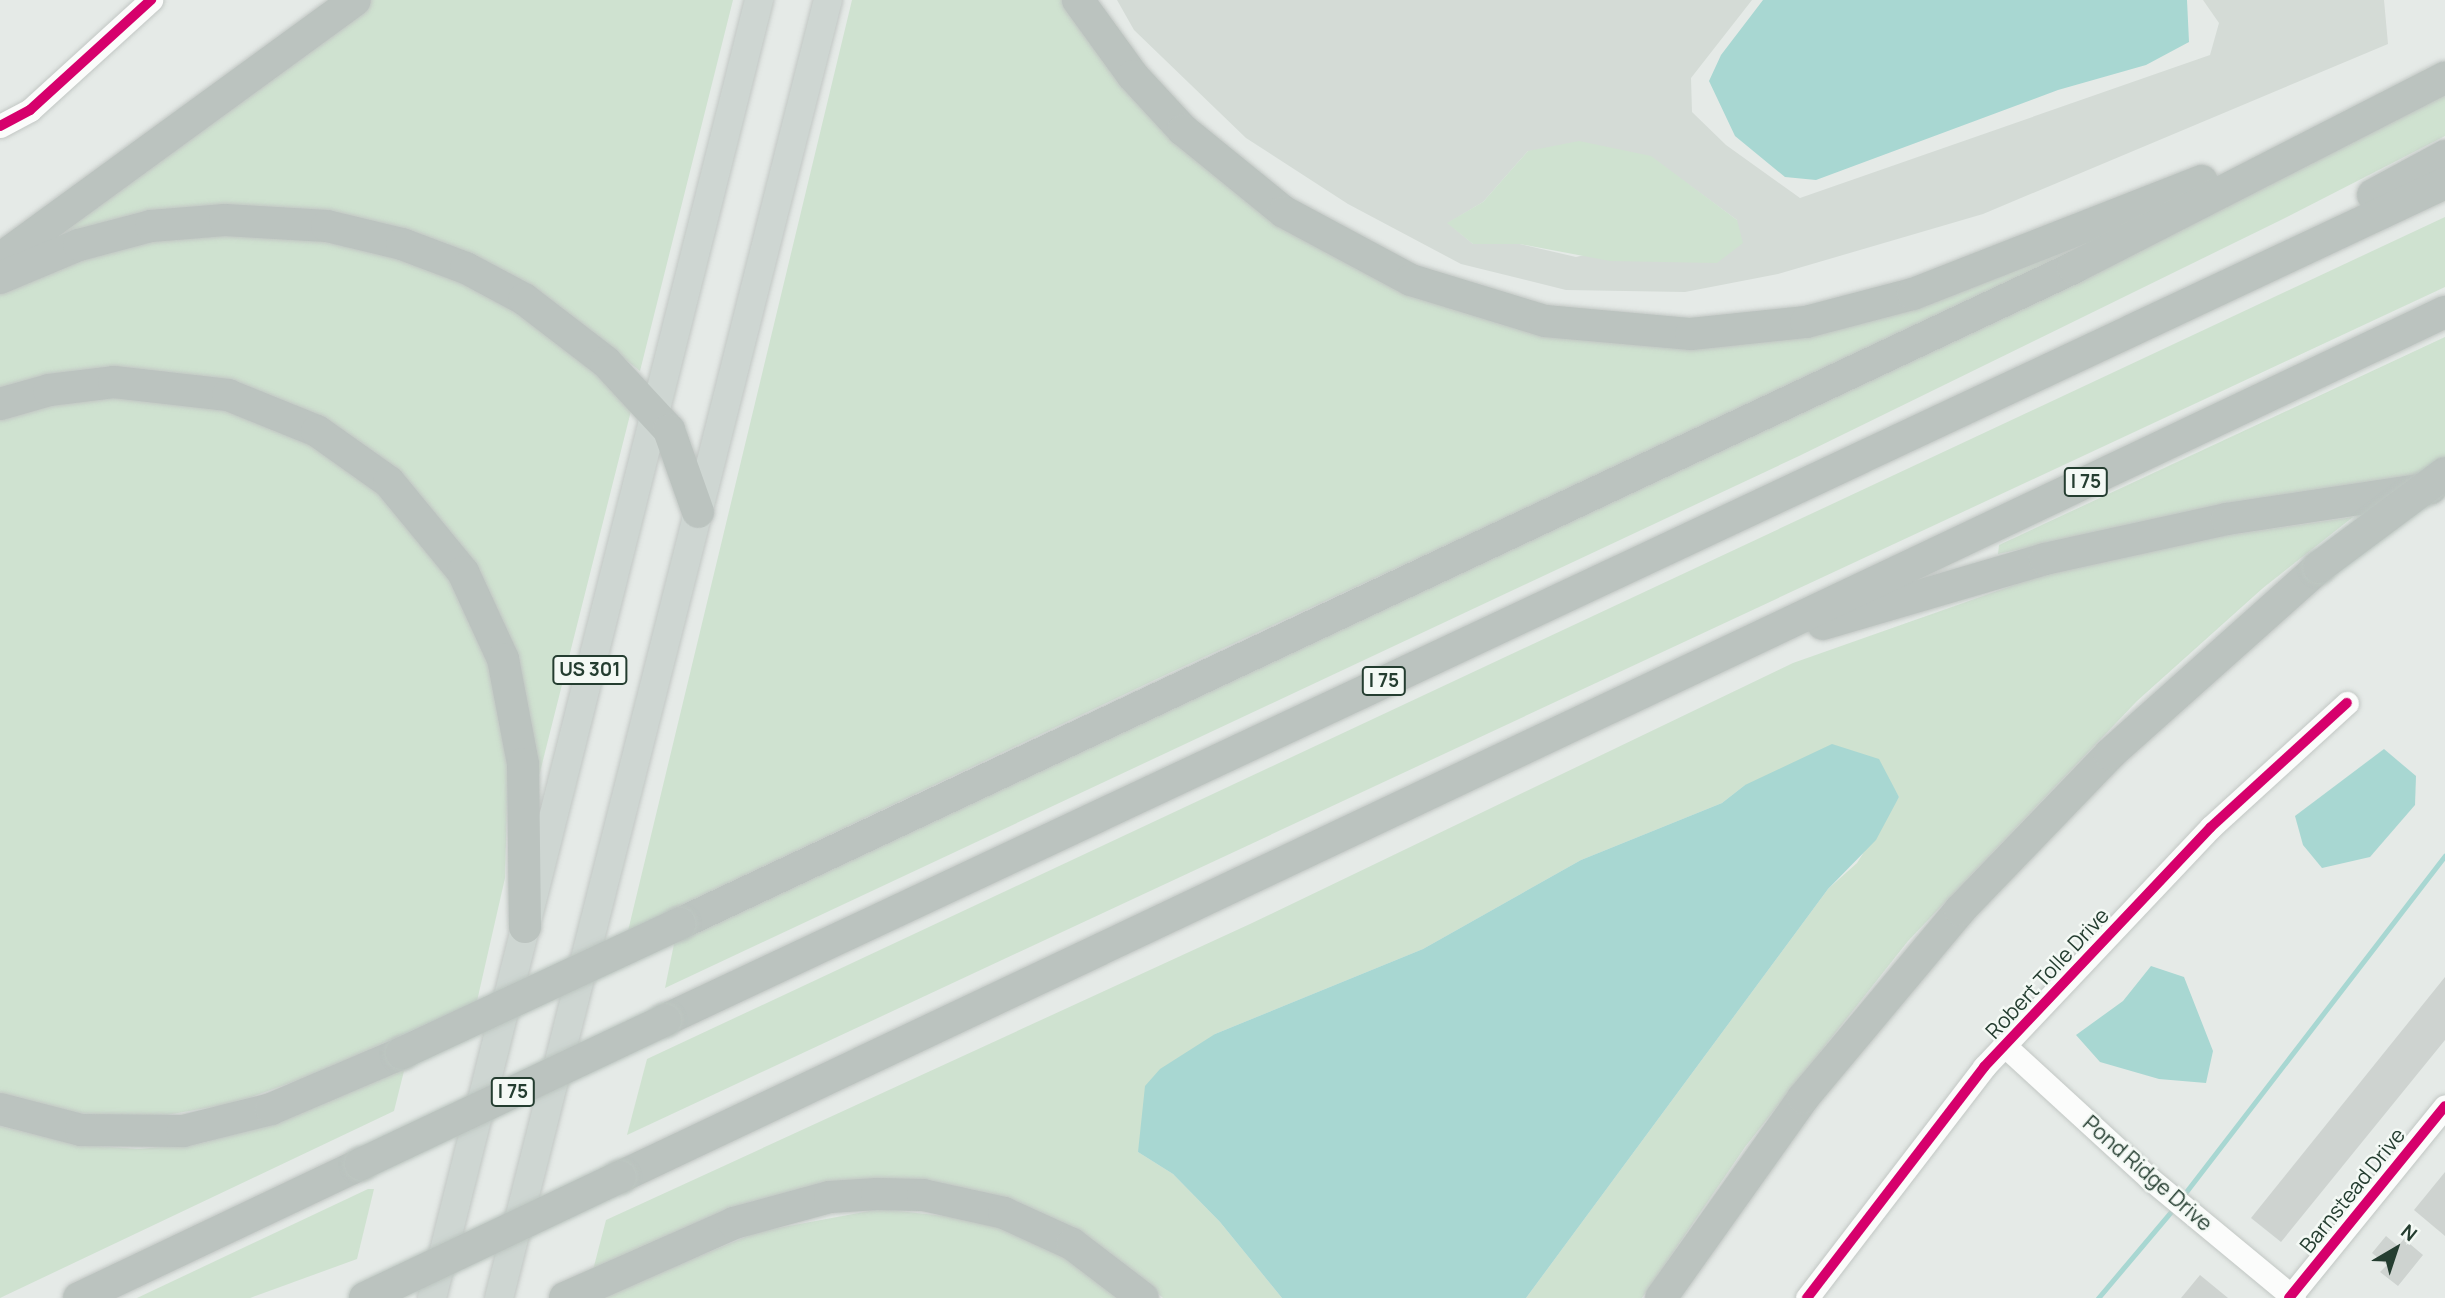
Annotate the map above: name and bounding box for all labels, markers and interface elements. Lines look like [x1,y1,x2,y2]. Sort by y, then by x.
road number: I 75 [2063,467,2109,498]
road number: US 301 [552,654,628,685]
road number: I 75 [1361,666,1407,696]
street label: Robert Tolle Drive [1980,903,2114,1043]
road number: I 75 [490,1076,536,1108]
street label: Pond Ridge Drive [2078,1110,2218,1236]
street label: Barnstead Drive [2294,1123,2410,1257]
north arrow [2361,1214,2431,1284]
text: N [2396,1218,2423,1247]

